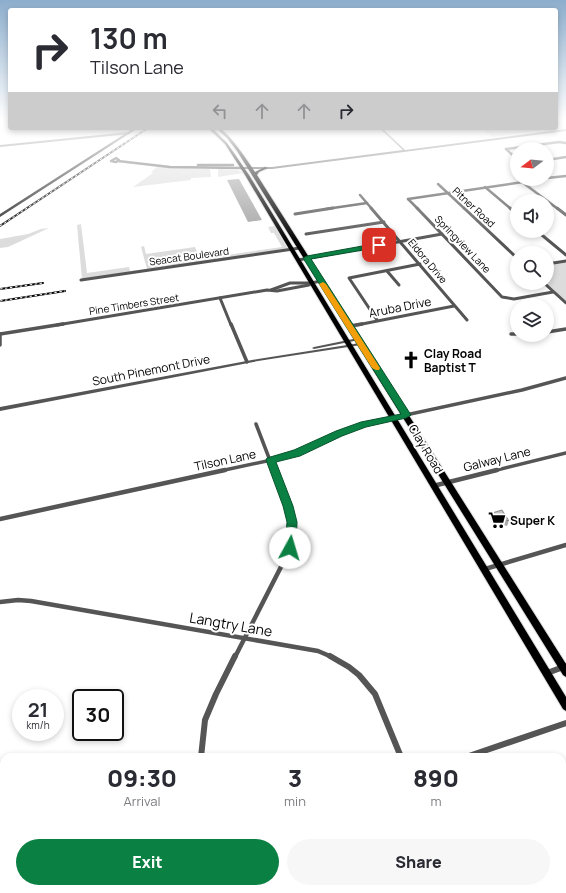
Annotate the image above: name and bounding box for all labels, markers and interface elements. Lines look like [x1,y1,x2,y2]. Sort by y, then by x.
text: 130 m [90,19,168,57]
icon: right [24,24,76,76]
text: Tilson Lane [90,55,184,79]
icon: left [209,100,231,122]
icon: ahead [251,100,273,122]
icon: ahead [293,100,315,122]
icon: right [335,100,357,122]
north arrow [510,142,554,186]
map controls [510,142,554,342]
street label: Pitner Road [450,184,498,230]
button: sound [510,194,554,238]
street label: Springview Lane [432,212,494,276]
pin [362,228,396,262]
icon: arrive [368,234,390,256]
street label: Eldora Drive [405,236,451,286]
street label: Seacat Boulevard [148,243,230,269]
button: search [510,246,554,290]
street label: Pine Timbers Street [88,290,180,318]
street label: Aruba Drive [367,293,433,321]
button: layers [510,298,554,342]
place label: Clay Road Baptist T [424,345,482,376]
street label: South Pinemont Drive [91,350,211,390]
church icon: Clay Road Baptist T [401,350,421,370]
street label: Clay Road [405,421,447,477]
street label: Galway Lane [462,442,532,476]
street label: Tilson Lane [193,445,257,475]
supermarket icon: Super K [487,510,507,530]
place label: Super K [510,512,555,529]
position arrow [269,527,311,569]
street label: Langtry Lane [188,607,274,641]
speed limit sign: 30 [72,689,124,741]
text: 21 [28,696,48,723]
text: km/h [26,718,50,732]
text: 09:30 [107,761,177,794]
text: 3 [288,761,302,794]
text: 890 [413,761,459,794]
text: Arrival [123,792,161,810]
text: min [284,792,306,810]
text: m [430,792,441,810]
button: Exit [16,839,279,885]
button: Share [287,839,550,885]

